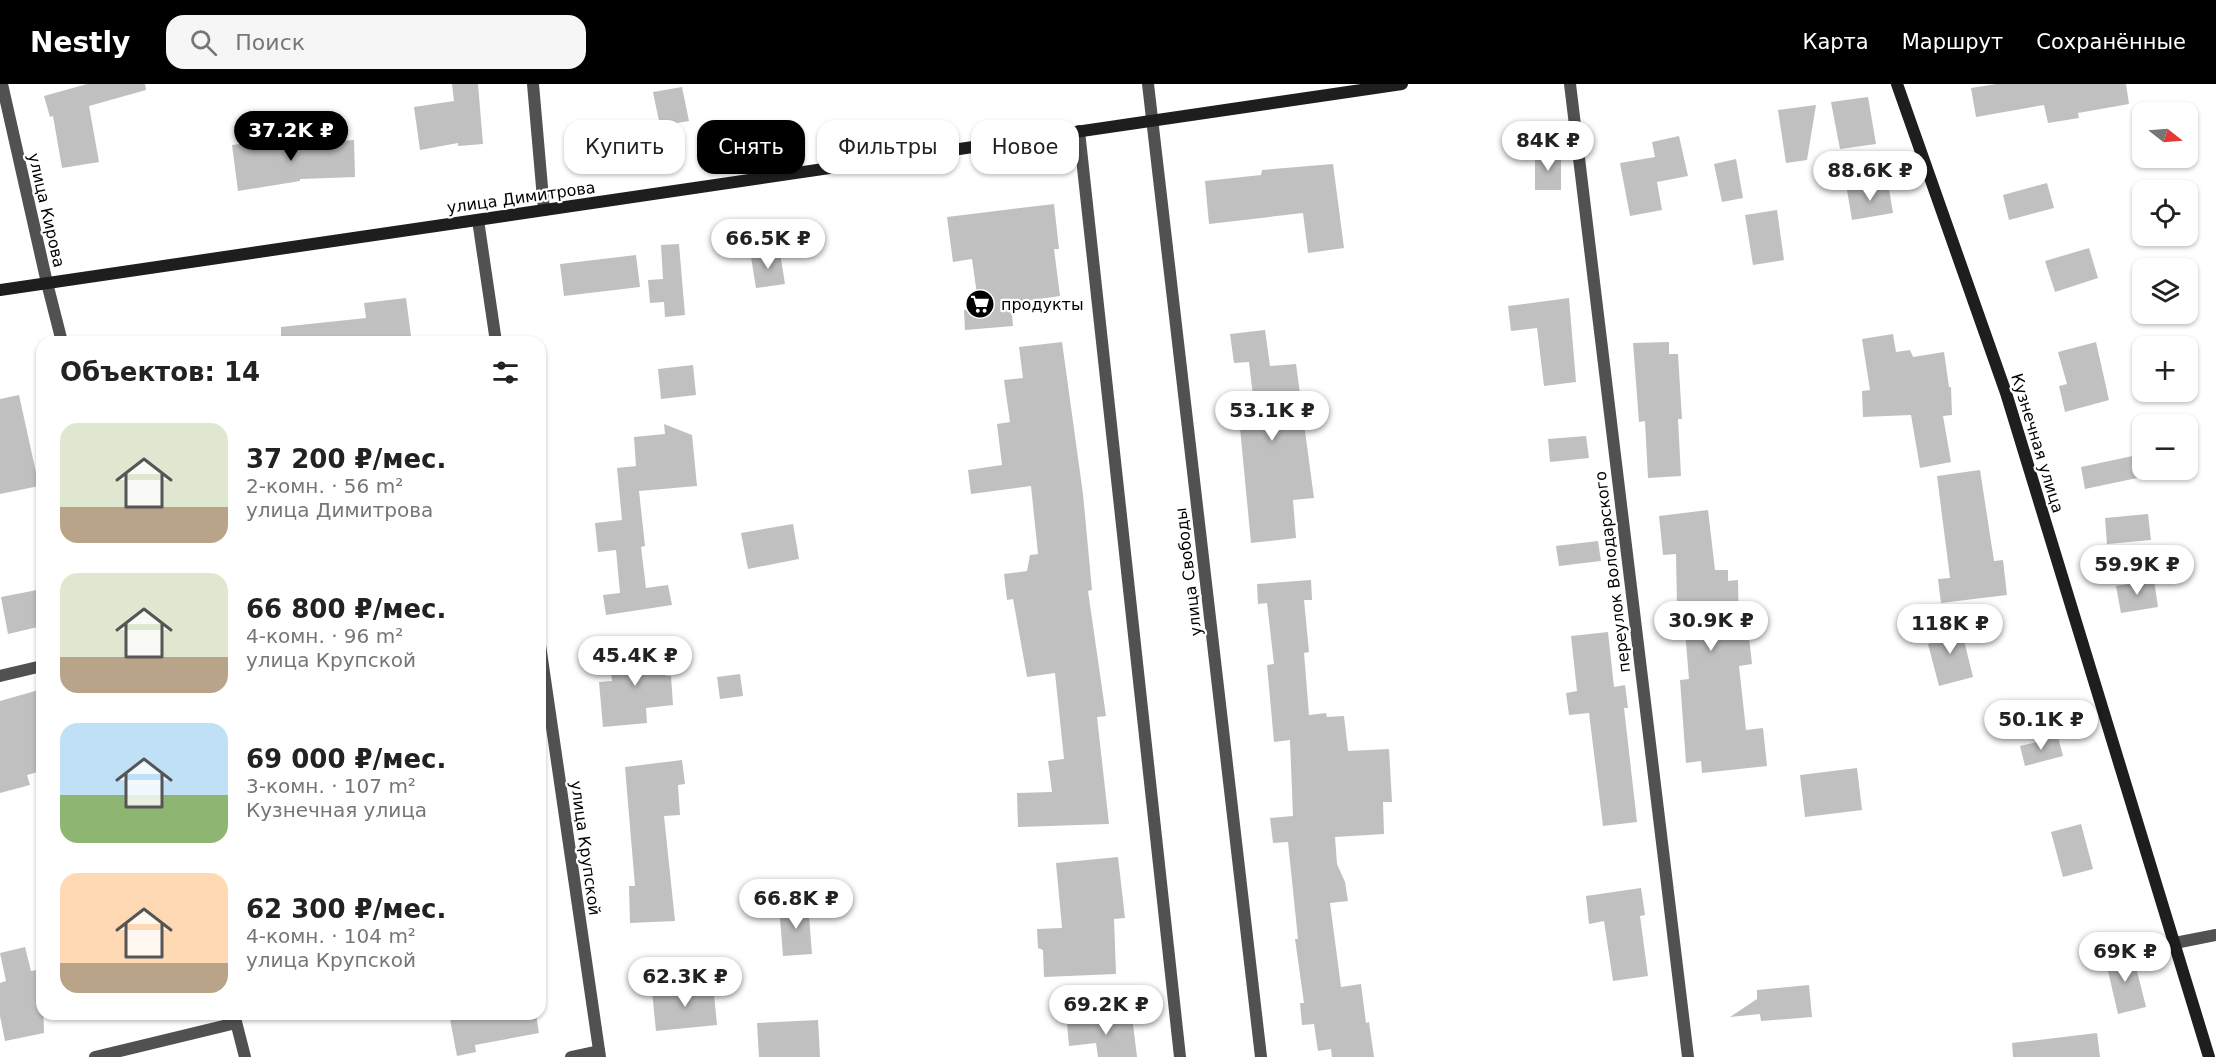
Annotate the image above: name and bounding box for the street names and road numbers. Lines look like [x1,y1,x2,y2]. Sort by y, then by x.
street label: улица Кирова [24,151,69,269]
street label: улица Димитрова [446,178,597,217]
street label: Кузнечная улица [2007,371,2068,515]
street label: переулок Володарского [1591,470,1634,674]
street label: улица Свободы [1171,506,1206,637]
street label: улица Крупской [567,779,604,917]

